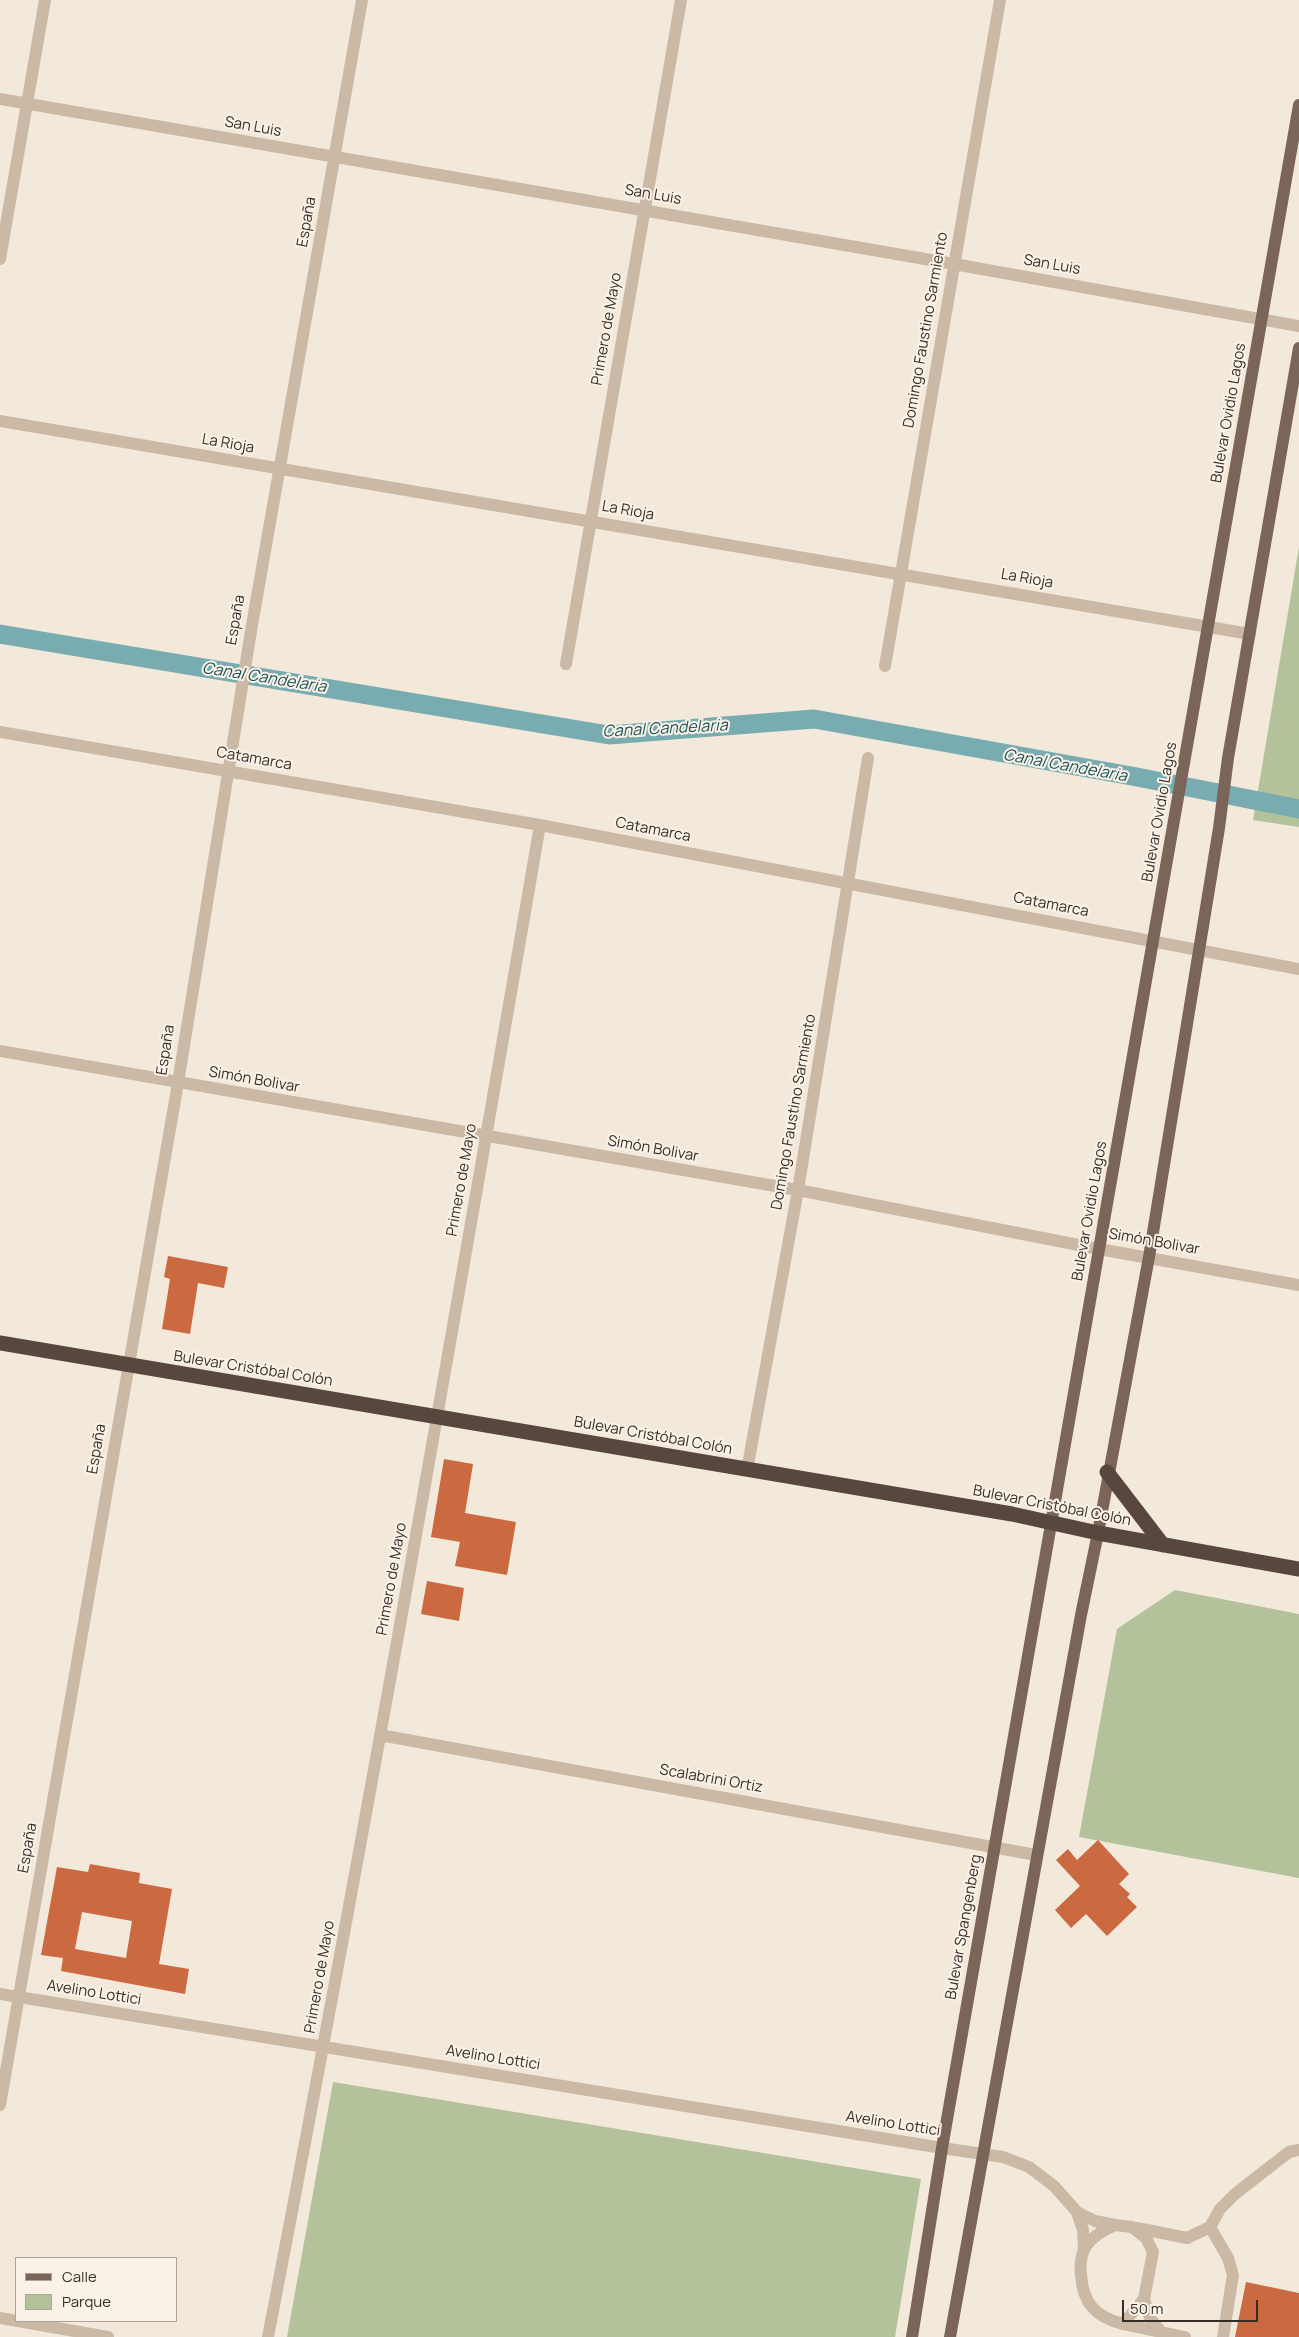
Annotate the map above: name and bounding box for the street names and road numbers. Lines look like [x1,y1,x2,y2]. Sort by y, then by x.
street label: San Luis [223,113,283,141]
street label: San Luis [623,181,683,209]
street label: España [294,195,320,249]
street label: Domingo Faustino Sarmiento [900,231,952,429]
street label: San Luis [1022,251,1082,279]
street label: Primero de Mayo [588,271,626,387]
street label: Bulevar Ovidio Lagos [1208,342,1250,484]
street label: La Rioja [200,431,256,457]
street label: La Rioja [600,498,656,524]
street label: La Rioja [999,566,1055,592]
street label: España [223,593,249,647]
street label: Bulevar Ovidio Lagos [1139,741,1181,883]
street label: Catamarca [215,744,293,774]
street label: Catamarca [614,814,692,846]
street label: Catamarca [1012,889,1090,921]
street label: Domingo Faustino Sarmiento [768,1013,820,1211]
street label: España [153,1023,179,1077]
street label: Simón Bolivar [207,1063,301,1097]
street label: Primero de Mayo [443,1122,481,1238]
street label: Simón Bolivar [606,1132,700,1166]
street label: Bulevar Ovidio Lagos [1069,1140,1111,1282]
street label: Simón Bolivar [1107,1225,1201,1259]
street label: Bulevar Cristóbal Colón [172,1348,334,1390]
street label: Bulevar Cristóbal Colón [572,1413,734,1459]
street label: España [84,1422,110,1476]
street label: Bulevar Cristóbal Colón [971,1482,1133,1530]
street label: Primero de Mayo [373,1521,411,1637]
street label: Scalabrini Ortiz [658,1761,764,1797]
street label: España [15,1821,41,1875]
street label: Bulevar Spangenberg [942,1853,986,2001]
street label: Primero de Mayo [301,1919,339,2035]
street label: Avelino Lottici [45,1977,143,2009]
street label: Avelino Lottici [444,2042,542,2074]
street label: Avelino Lottici [844,2108,942,2140]

